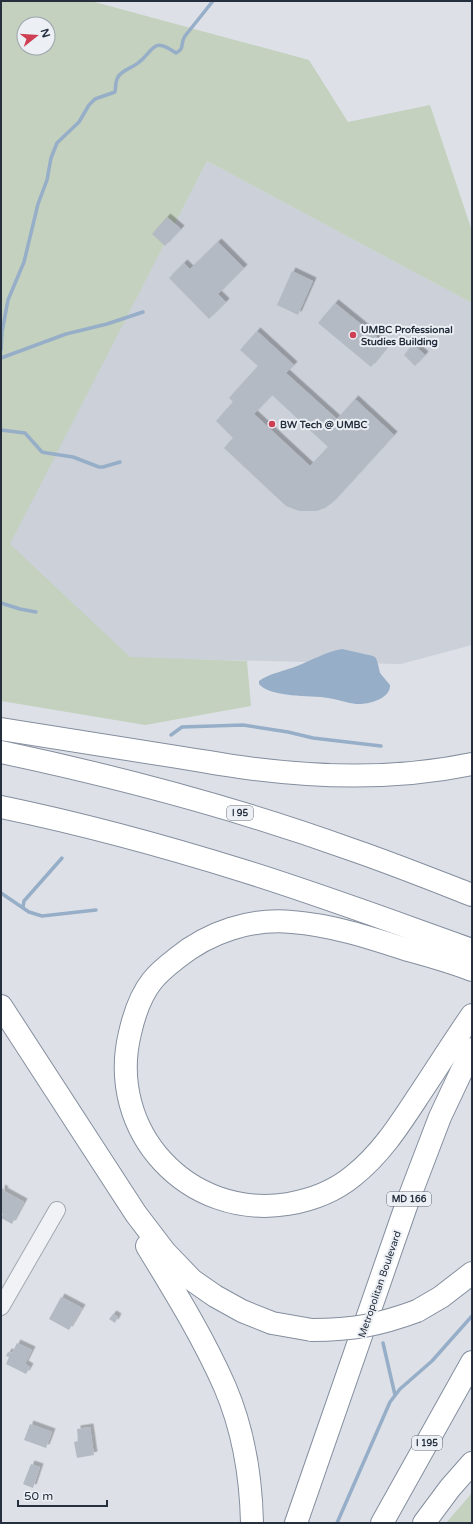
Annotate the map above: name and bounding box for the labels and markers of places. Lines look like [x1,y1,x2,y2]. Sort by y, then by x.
place label: UMBC Professional Studies Building [361,324,453,348]
marker: UMBC Professional Studies Building [348,330,358,340]
marker: BW Tech @ UMBC [267,419,277,429]
place label: BW Tech @ UMBC [280,419,368,431]

